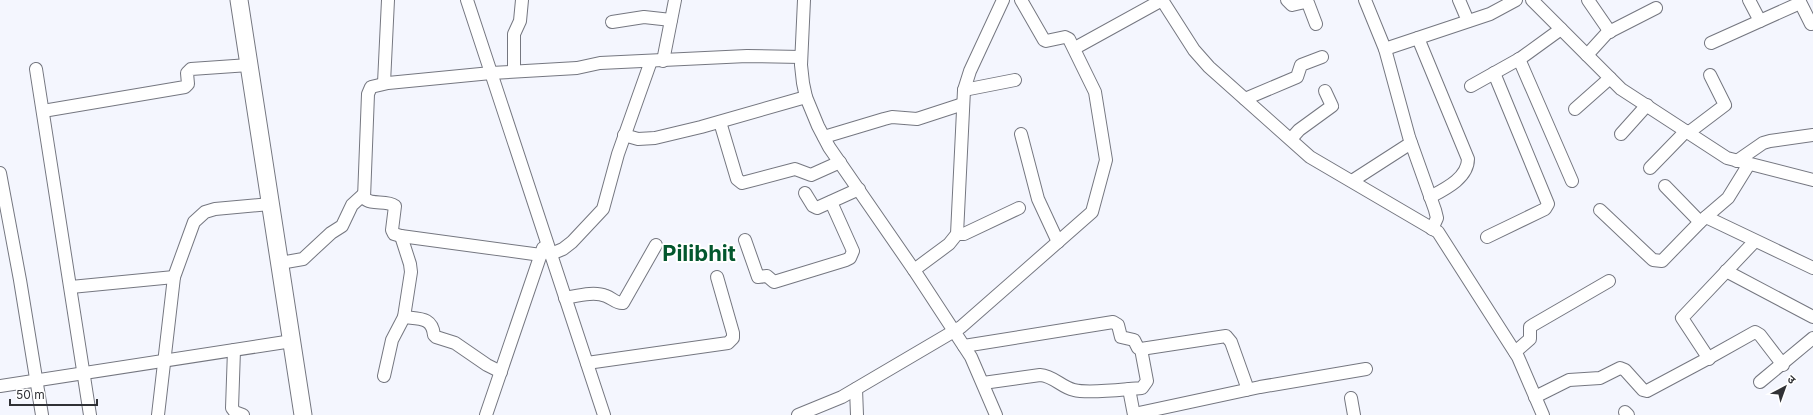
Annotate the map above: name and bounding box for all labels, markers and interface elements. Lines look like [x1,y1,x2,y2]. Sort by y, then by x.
district label: Pilibhit [662,240,736,266]
north arrow [1765,367,1805,407]
text: उ [1785,372,1799,387]
scale bar [10,381,97,407]
text: 50 m [16,387,45,402]

